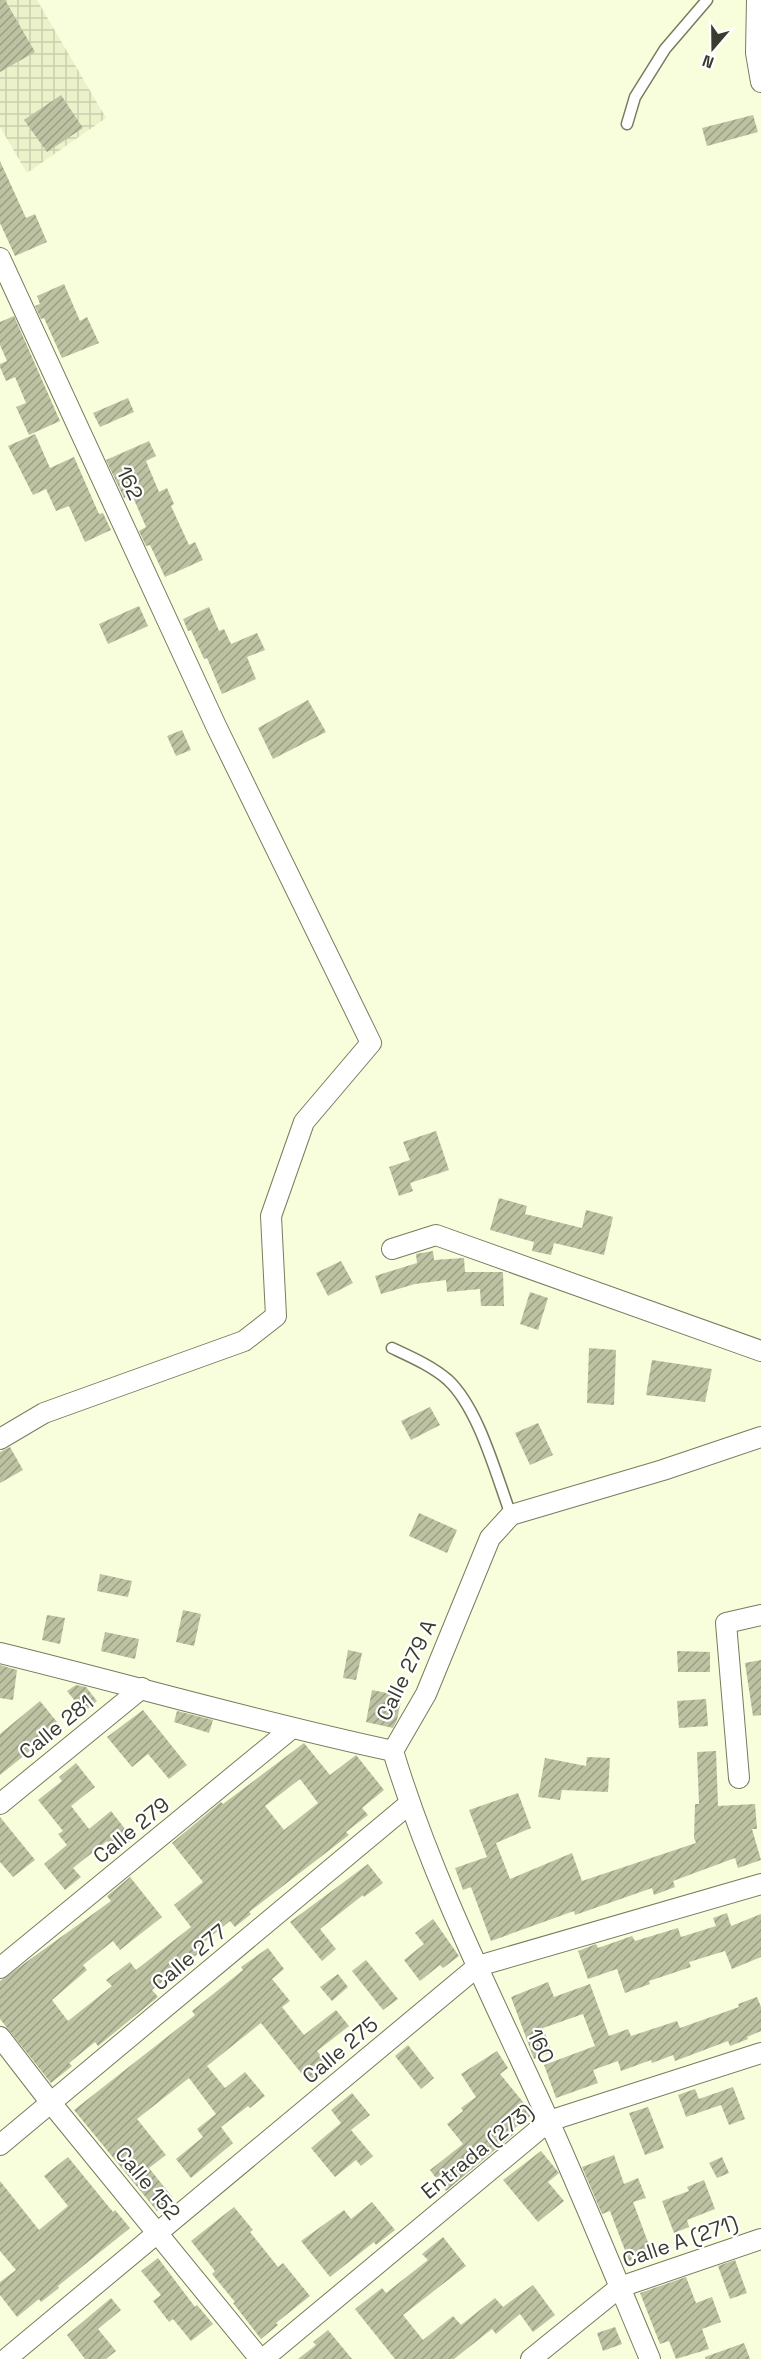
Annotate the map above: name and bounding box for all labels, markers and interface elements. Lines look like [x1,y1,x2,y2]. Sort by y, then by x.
north arrow [683,18,743,78]
text: N [699,50,717,73]
street label: 162 [111,462,149,504]
street label: Calle 279 A [370,1615,442,1725]
street label: Calle 281 [13,1689,99,1765]
street label: Calle 279 [87,1791,175,1869]
street label: Calle 277 [146,1918,232,1996]
street label: Calle 275 [297,2011,383,2089]
street label: 160 [521,2024,561,2068]
street label: Entrada (273) [415,2097,539,2205]
street label: Calle 152 [110,2141,186,2225]
street label: Calle A (271) [619,2209,741,2273]

